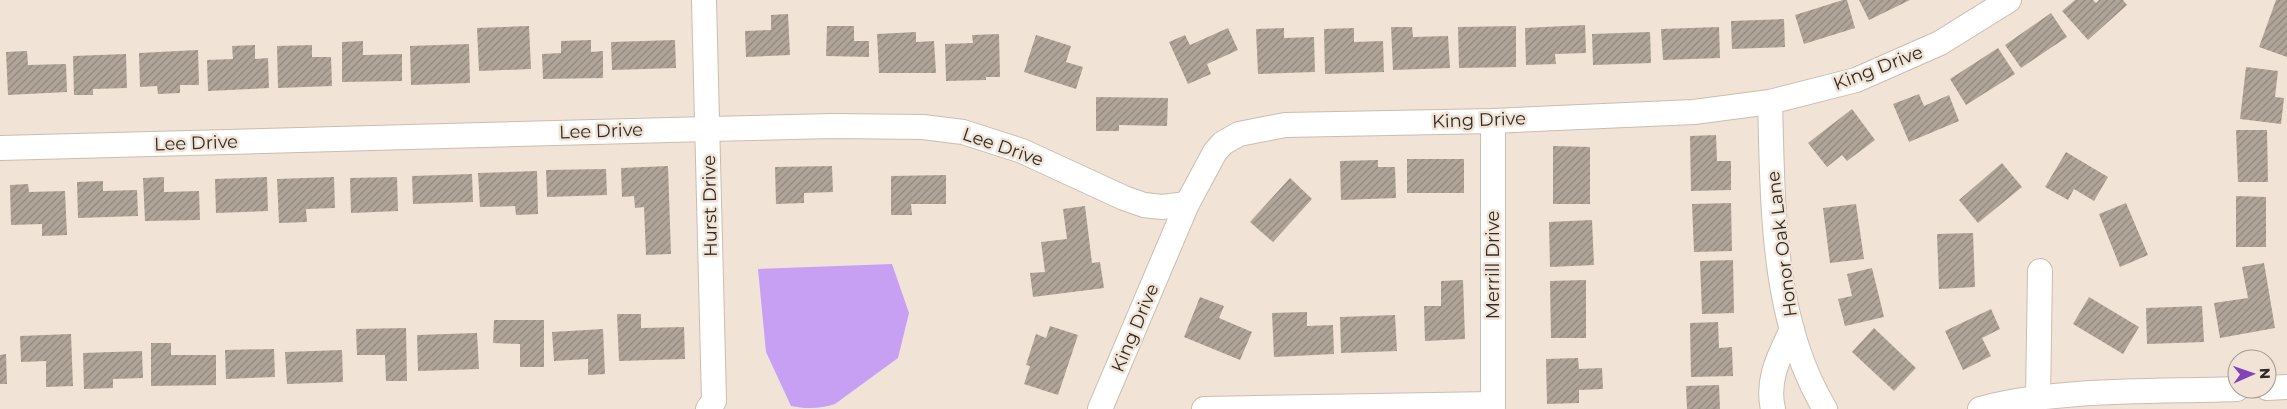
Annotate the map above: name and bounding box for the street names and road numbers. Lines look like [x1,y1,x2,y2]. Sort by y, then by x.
street label: King Drive [1830,41,1926,95]
street label: King Drive [1432,107,1526,133]
street label: Lee Drive [559,119,644,143]
street label: Lee Drive [960,123,1046,171]
street label: Lee Drive [154,131,239,155]
street label: Hurst Drive [698,155,722,257]
street label: Honor Oak Lane [1762,170,1802,318]
street label: Merrill Drive [1482,211,1504,319]
street label: King Drive [1107,280,1164,376]

